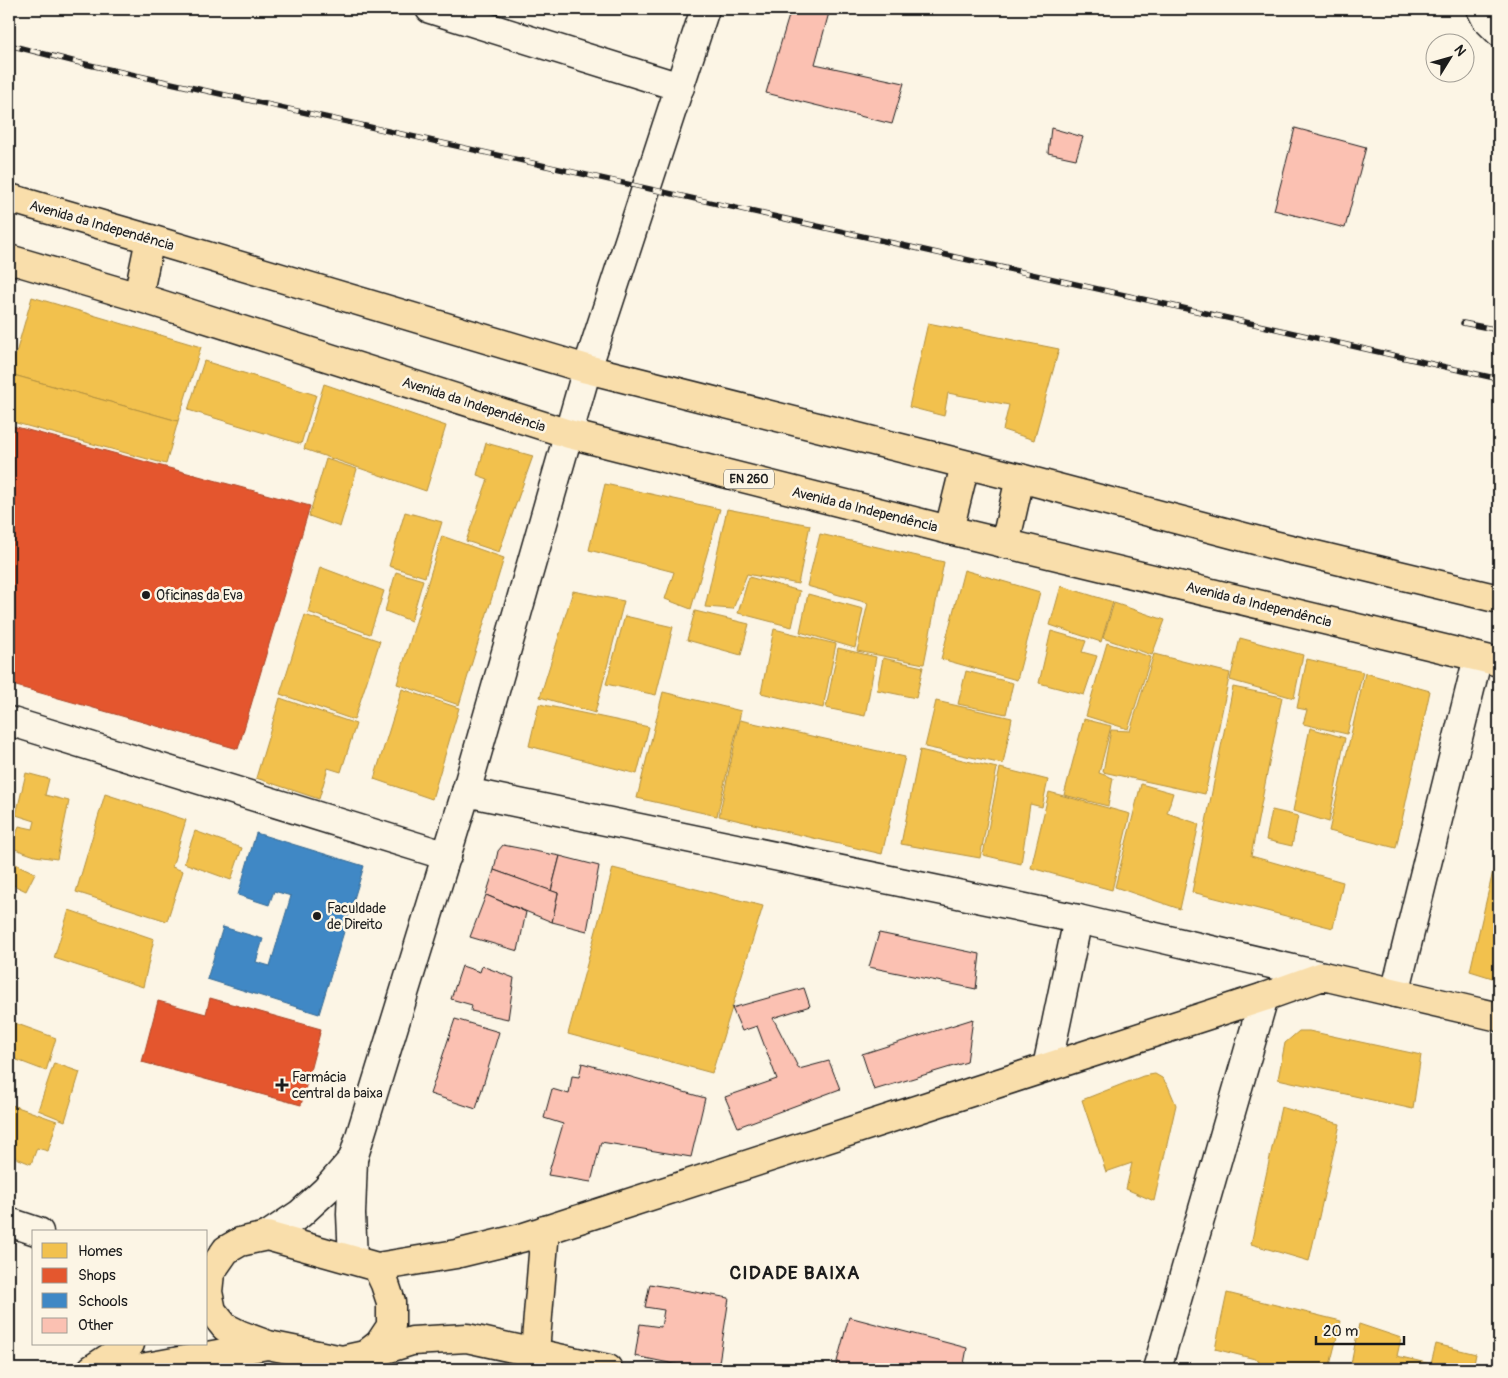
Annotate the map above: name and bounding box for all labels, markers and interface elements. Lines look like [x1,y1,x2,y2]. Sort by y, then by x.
north arrow [1426,32,1476,82]
text: N [1450,42,1470,59]
street label: Avenida da Independência [28,197,176,254]
street label: Avenida da Independência [400,373,548,436]
road number: EN 260 [724,469,774,488]
street label: Avenida da Independência [790,483,940,536]
street label: Avenida da Independência [1184,578,1334,631]
place label: Oficinas da Eva [156,587,243,604]
marker: Oficinas da Eva [140,589,152,601]
place label: Faculdade de Direito [327,900,386,933]
marker: Faculdade de Direito [311,910,323,922]
place label: Farmácia central da baixa [292,1069,383,1102]
marker: Farmácia central da baixa [276,1079,288,1091]
legend [32,1230,208,1346]
text: Homes [78,1242,123,1261]
district label: CIDADE BAIXA [730,1261,860,1285]
text: Shops [78,1266,116,1285]
text: Schools [78,1292,128,1311]
scale bar [1316,1313,1403,1345]
text: Other [78,1316,114,1335]
text: 20 m [1323,1322,1358,1341]

